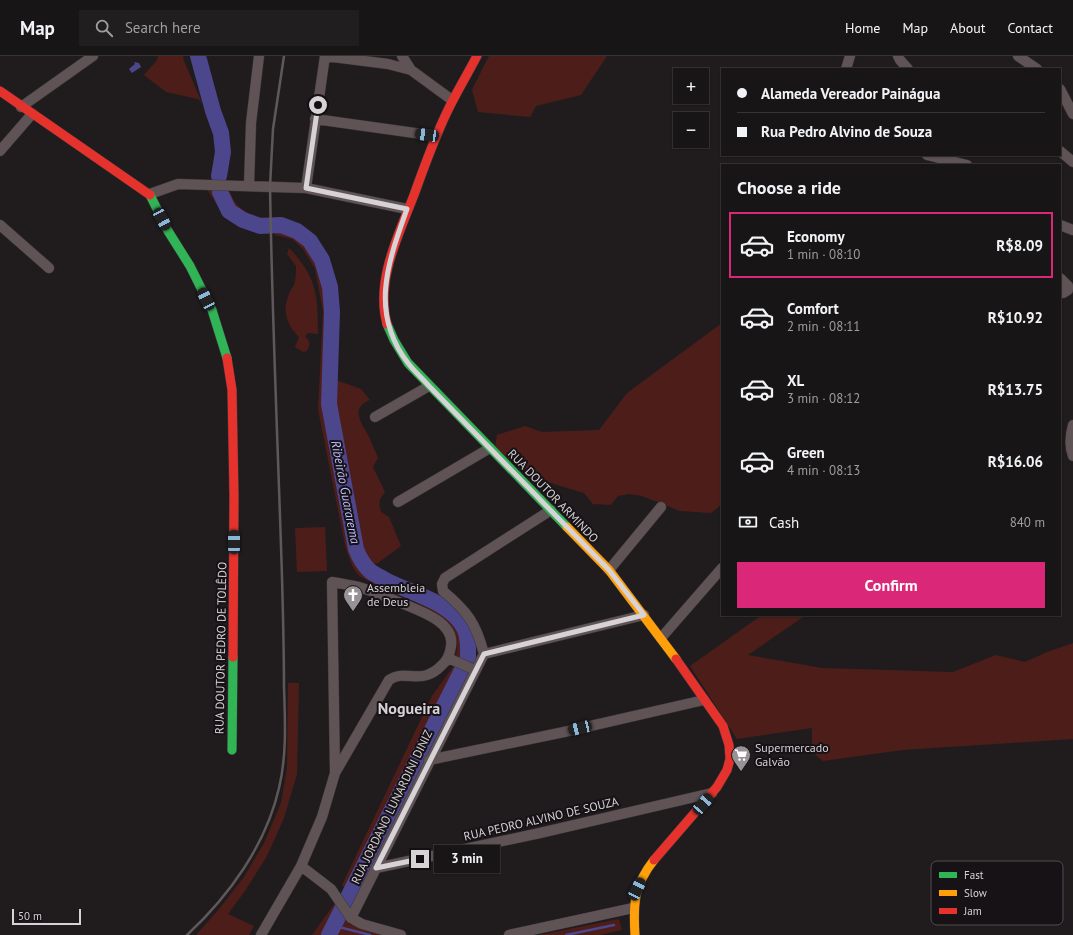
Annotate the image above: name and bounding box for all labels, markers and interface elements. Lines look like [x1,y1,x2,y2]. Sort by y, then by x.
search box [79,10,359,46]
text: Map [20,16,55,40]
icon: search [93,17,115,39]
text: Search here [125,18,201,37]
text: Home [845,19,880,37]
text: Map [902,19,928,37]
text: About [950,19,986,37]
text: Contact [1008,19,1053,37]
map controls [673,68,709,148]
button: + [673,68,709,104]
text: Alameda Vereador Painágua [761,84,940,103]
route start [309,96,327,114]
button: − [673,112,709,148]
text: Rua Pedro Alvino de Souza [761,122,932,141]
car [414,127,440,143]
text: Choose a ride [737,176,841,199]
car [151,206,173,232]
icon: car [739,227,775,263]
text: Economy [787,227,845,246]
text: R$8.09 [996,236,1043,255]
text: 1 min · 08:10 [787,246,860,263]
car [195,286,217,312]
icon: car [739,299,775,335]
text: Comfort [787,299,839,318]
text: R$10.92 [988,308,1043,327]
text: 2 min · 08:11 [787,318,860,335]
icon: car [739,371,775,407]
text: XL [787,371,804,390]
text: R$13.75 [988,380,1043,399]
text: 3 min · 08:12 [787,390,860,407]
water label: Ribeirão Guararema [327,439,364,546]
icon: car [739,443,775,479]
text: Green [787,443,825,462]
street label: RUA DOUTOR ARMINDO [505,446,602,546]
text: R$16.06 [988,452,1043,471]
text: 4 min · 08:13 [787,462,860,479]
icon: cash [737,511,759,533]
text: Cash [769,513,799,532]
text: 840 m [1010,514,1045,531]
car [228,530,240,554]
street label: RUA DOUTOR PEDRO DE TOLÊDO [211,562,230,734]
button: Confirm [737,562,1045,608]
place label: Assembleia de Deus [367,580,425,609]
church icon: Assembleia de Deus [342,584,364,612]
district label: Nogueira [378,698,440,718]
car [567,719,593,737]
street label: RUA JORDANO LUNARDINI DINIZ [348,727,436,886]
place label: Supermercado Galvão [755,740,829,769]
supermarket icon: Supermercado Galvão [730,744,752,772]
car [691,791,715,817]
street label: RUA PEDRO ALVINO DE SOUZA [462,793,620,844]
callout: 3 min [434,845,500,873]
route end [411,850,429,868]
text: 3 min [451,850,483,867]
legend [931,861,1063,925]
text: Fast [964,868,984,882]
car [626,876,648,902]
text: Slow [964,886,987,900]
text: Jam [963,904,982,918]
scale bar [12,907,81,926]
text: 50 m [18,909,42,923]

